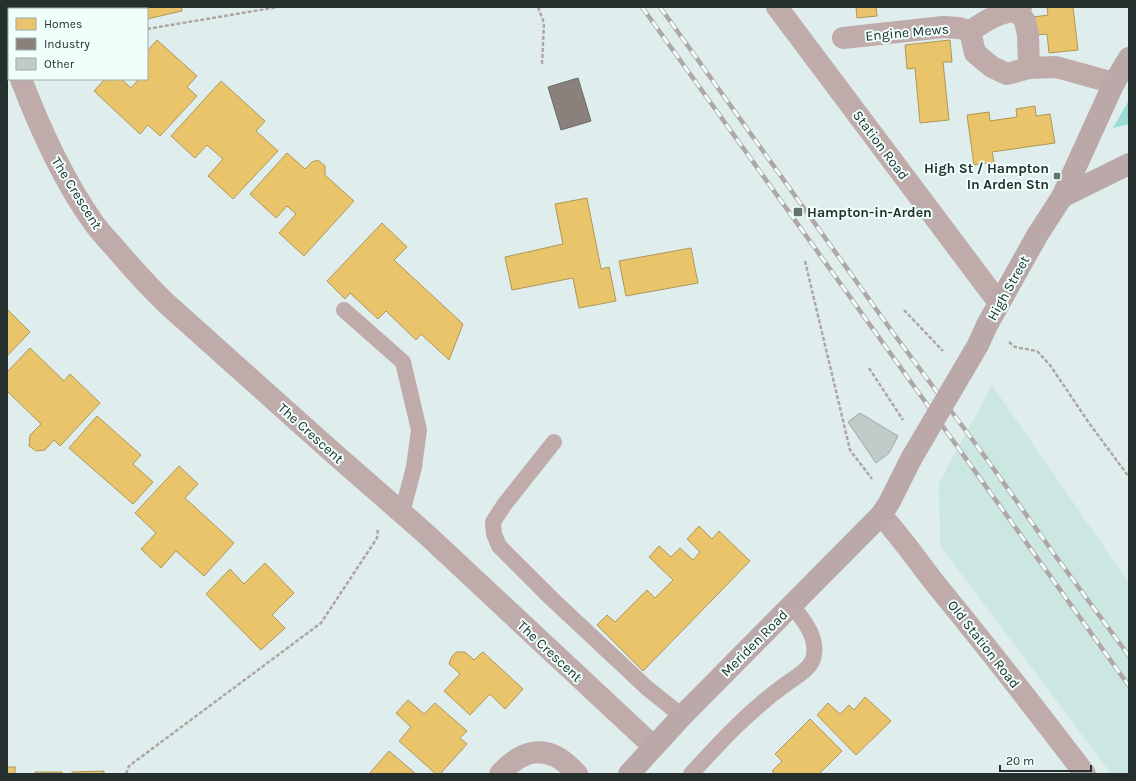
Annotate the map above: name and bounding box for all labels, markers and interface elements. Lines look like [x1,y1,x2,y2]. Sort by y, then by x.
legend [8,8,148,80]
text: Homes [44,17,82,31]
street label: Engine Mews [865,20,950,45]
text: Industry [44,37,90,51]
text: Other [44,57,75,71]
street label: Station Road [849,107,912,183]
street label: The Crescent [48,154,106,233]
place label: High St / Hampton In Arden Stn [924,160,1049,193]
marker: High St / Hampton In Arden Stn [1052,171,1062,181]
place label: Hampton-in-Arden [807,204,932,221]
marker: Hampton-in-Arden [792,206,804,218]
street label: High Street [984,253,1033,324]
street label: The Crescent [274,400,347,467]
street label: Old Station Road [944,597,1023,692]
street label: Meriden Road [717,606,791,680]
street label: The Crescent [514,617,586,686]
scale bar [1000,747,1091,773]
text: 20 m [1006,754,1034,768]

